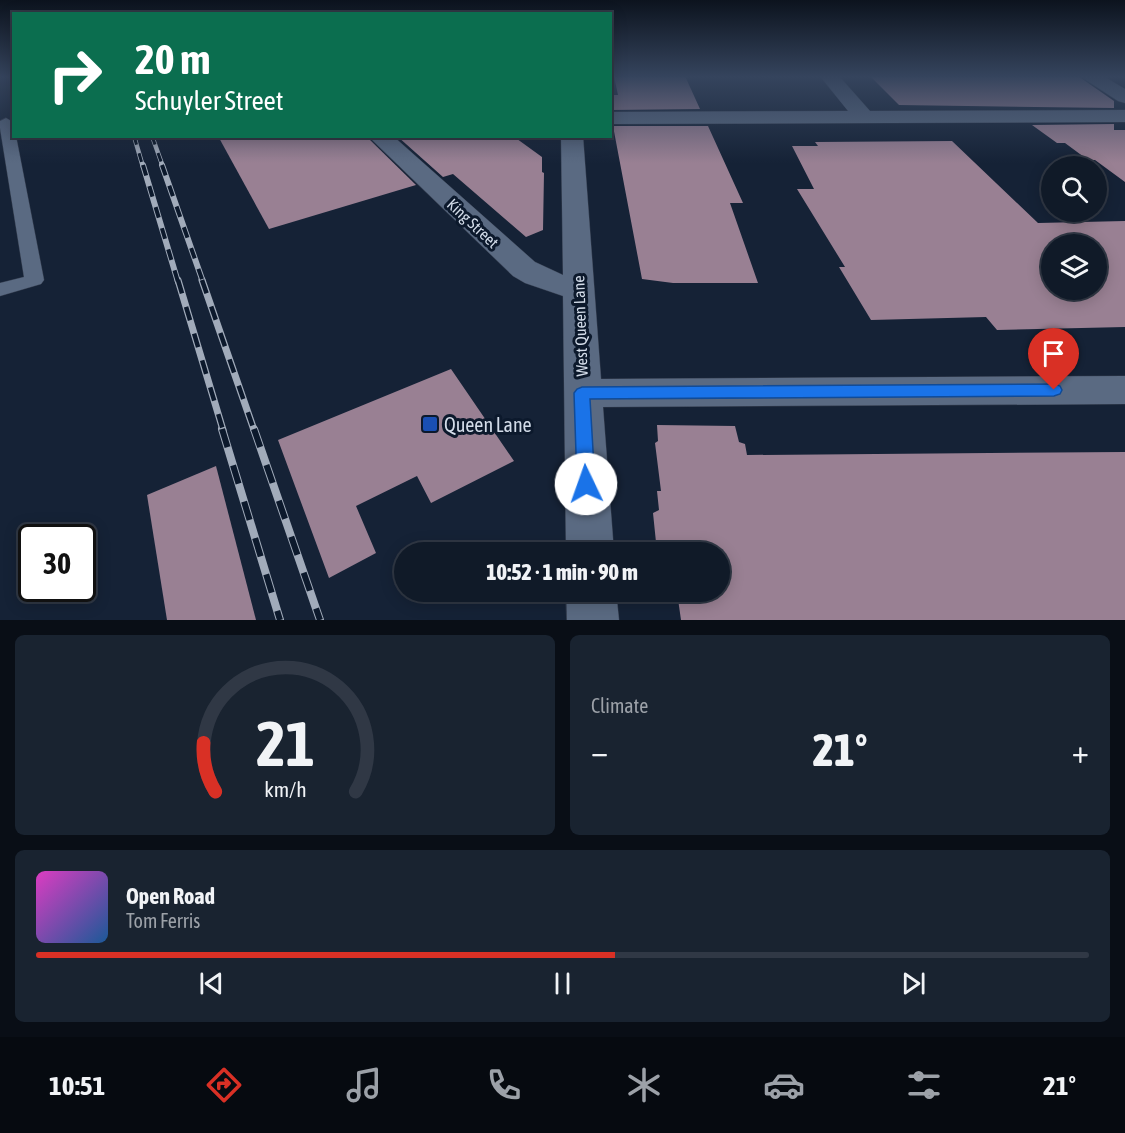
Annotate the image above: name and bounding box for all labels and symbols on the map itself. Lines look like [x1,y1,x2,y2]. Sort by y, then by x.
street label: King Street [443,195,503,252]
street label: West Queen Lane [569,275,591,377]
pin [1028,328,1079,390]
place label: Queen Lane [444,413,532,436]
marker: Queen Lane [421,415,439,433]
position arrow [554,452,618,516]
speed limit sign: 30 [18,524,96,602]

